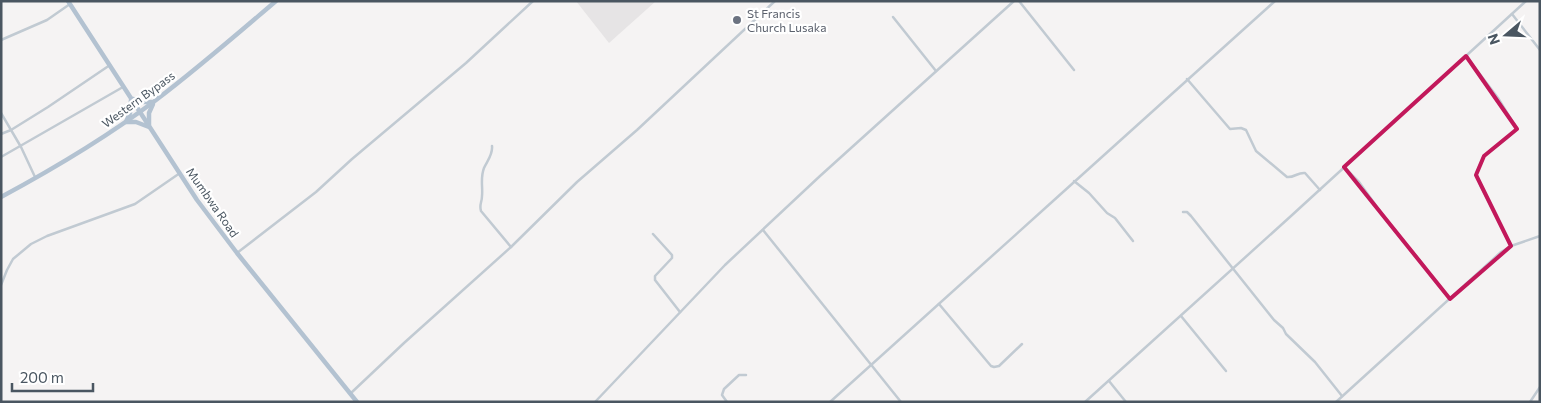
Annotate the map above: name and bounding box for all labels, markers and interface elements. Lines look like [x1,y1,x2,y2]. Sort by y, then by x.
place label: St Francis Church Lusaka [747,6,827,34]
north arrow [1481,10,1531,60]
marker: St Francis Church Lusaka [731,14,743,26]
text: N [1483,32,1503,47]
street label: Western Bypass [99,68,177,130]
street label: Mumbwa Road [184,165,242,240]
scale bar [12,360,94,392]
text: 200 m [20,368,64,386]

